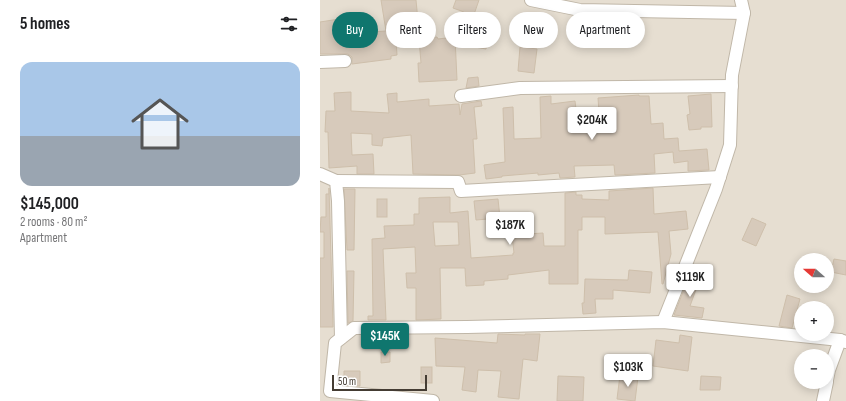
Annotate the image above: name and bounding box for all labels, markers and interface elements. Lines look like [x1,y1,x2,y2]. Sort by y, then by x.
chip: Buy [332,12,378,48]
chip: Rent [386,12,436,48]
chip: Filters [444,12,501,48]
chip: New [509,12,558,48]
chip: Apartment [566,12,645,48]
icon: filters [278,13,300,35]
text: 5 homes [20,14,70,34]
icon: home [124,88,196,160]
pin: $204K [564,107,620,141]
text: $204K [577,112,607,128]
text: $145,000 [20,194,79,214]
pin: $187K [482,212,538,246]
text: 2 rooms · 80 m² [20,214,87,230]
text: $187K [495,217,525,233]
text: Apartment [20,230,67,246]
north arrow [794,253,834,293]
map controls [794,253,834,389]
pin: $119K [662,264,718,298]
text: $119K [675,269,705,285]
button: + [794,301,834,341]
pin: $145K [357,323,413,357]
text: $145K [370,328,400,344]
button: − [794,349,834,389]
pin: $103K [600,354,656,388]
text: $103K [613,359,643,375]
scale bar [332,373,427,392]
text: 50 m [338,375,356,388]

